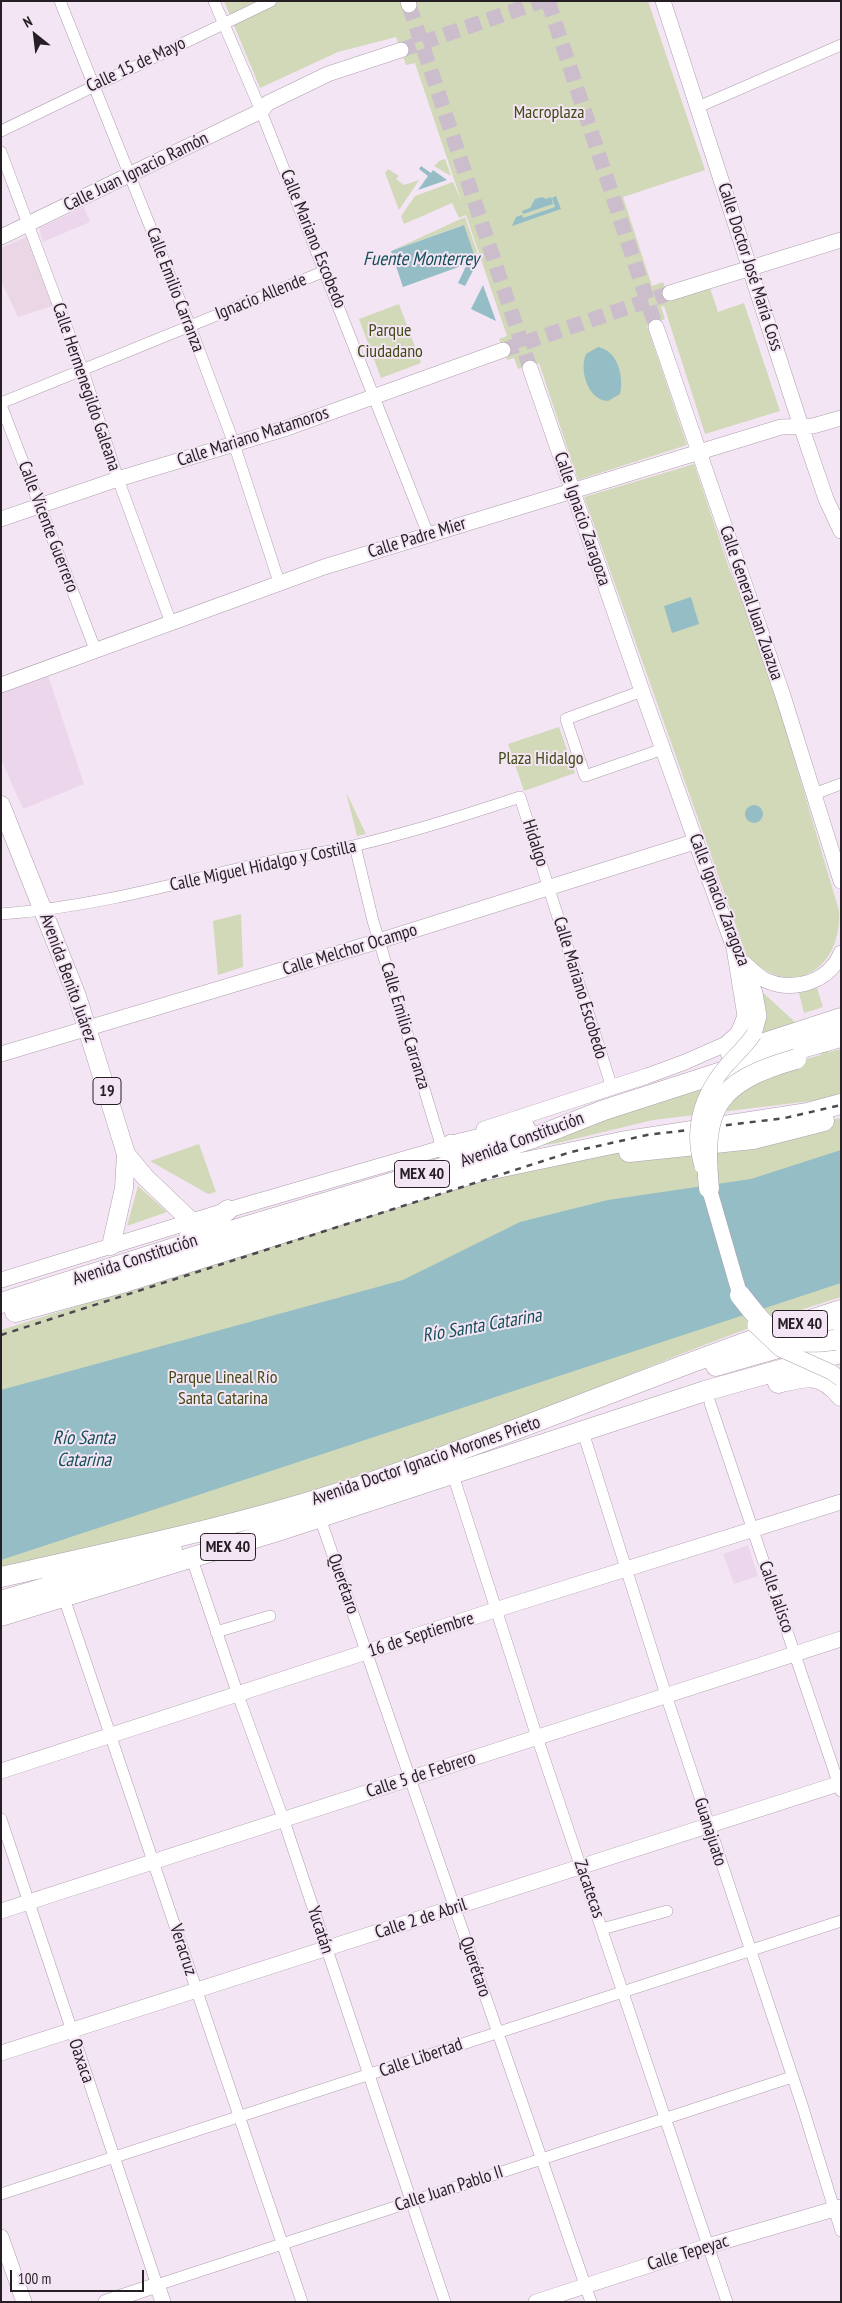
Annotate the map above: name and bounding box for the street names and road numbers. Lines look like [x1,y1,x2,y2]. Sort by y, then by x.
street label: Calle 15 de Mayo [83,33,189,97]
street label: Calle Juan Ignacio Ramón [60,128,212,216]
street label: Calle Mariano Escobedo [275,167,351,311]
street label: Calle Doctor José María Coss [713,180,787,354]
street label: Calle Emilio Carranza [141,225,209,355]
street label: Ignacio Allende [212,269,310,325]
street label: Calle Hermenegildo Galeana [47,300,125,474]
street label: Calle Mariano Matamoros [174,402,332,472]
street label: Calle Ignacio Zaragoza [549,449,615,589]
street label: Calle Vicente Guerrero [13,458,83,596]
street label: Calle Padre Mier [365,513,469,563]
street label: Calle General Juan Zuazua [714,523,788,683]
street label: Hidalgo [517,817,553,869]
street label: Calle Ignacio Zaragoza [684,831,754,969]
street label: Calle Miguel Hidalgo y Costilla [168,836,358,896]
street label: Avenida Benito Juárez [35,911,101,1045]
street label: Calle Mariano Escobedo [548,914,612,1062]
street label: Calle Melchor Ocampo [280,919,420,981]
street label: Calle Emilio Carranza [375,960,435,1092]
road number: 19 [93,1078,121,1104]
street label: Avenida Constitución [457,1108,587,1172]
road number: MEX 40 [394,1160,450,1188]
street label: Avenida Constitución [70,1230,200,1290]
road number: MEX 40 [772,1310,828,1338]
street label: Avenida Doctor Ignacio Morones Prieto [309,1412,543,1510]
road number: MEX 40 [200,1534,256,1560]
street label: Querétaro [323,1551,363,1617]
street label: Calle Jalisco [754,1558,798,1636]
street label: 16 de Septiembre [365,1608,477,1662]
street label: Calle 5 de Febrero [364,1747,478,1803]
street label: Guanajuato [689,1795,731,1869]
street label: Zacatecas [569,1857,609,1921]
street label: Calle 2 de Abril [372,1894,470,1944]
street label: Yucatán [302,1904,338,1956]
street label: Veracruz [165,1922,201,1978]
street label: Querétaro [455,1934,495,2000]
street label: Calle Libertad [376,2034,466,2082]
street label: Oaxaca [63,2036,99,2086]
street label: Calle Juan Pablo II [392,2161,506,2217]
street label: Calle Tepeyac [645,2230,731,2276]

